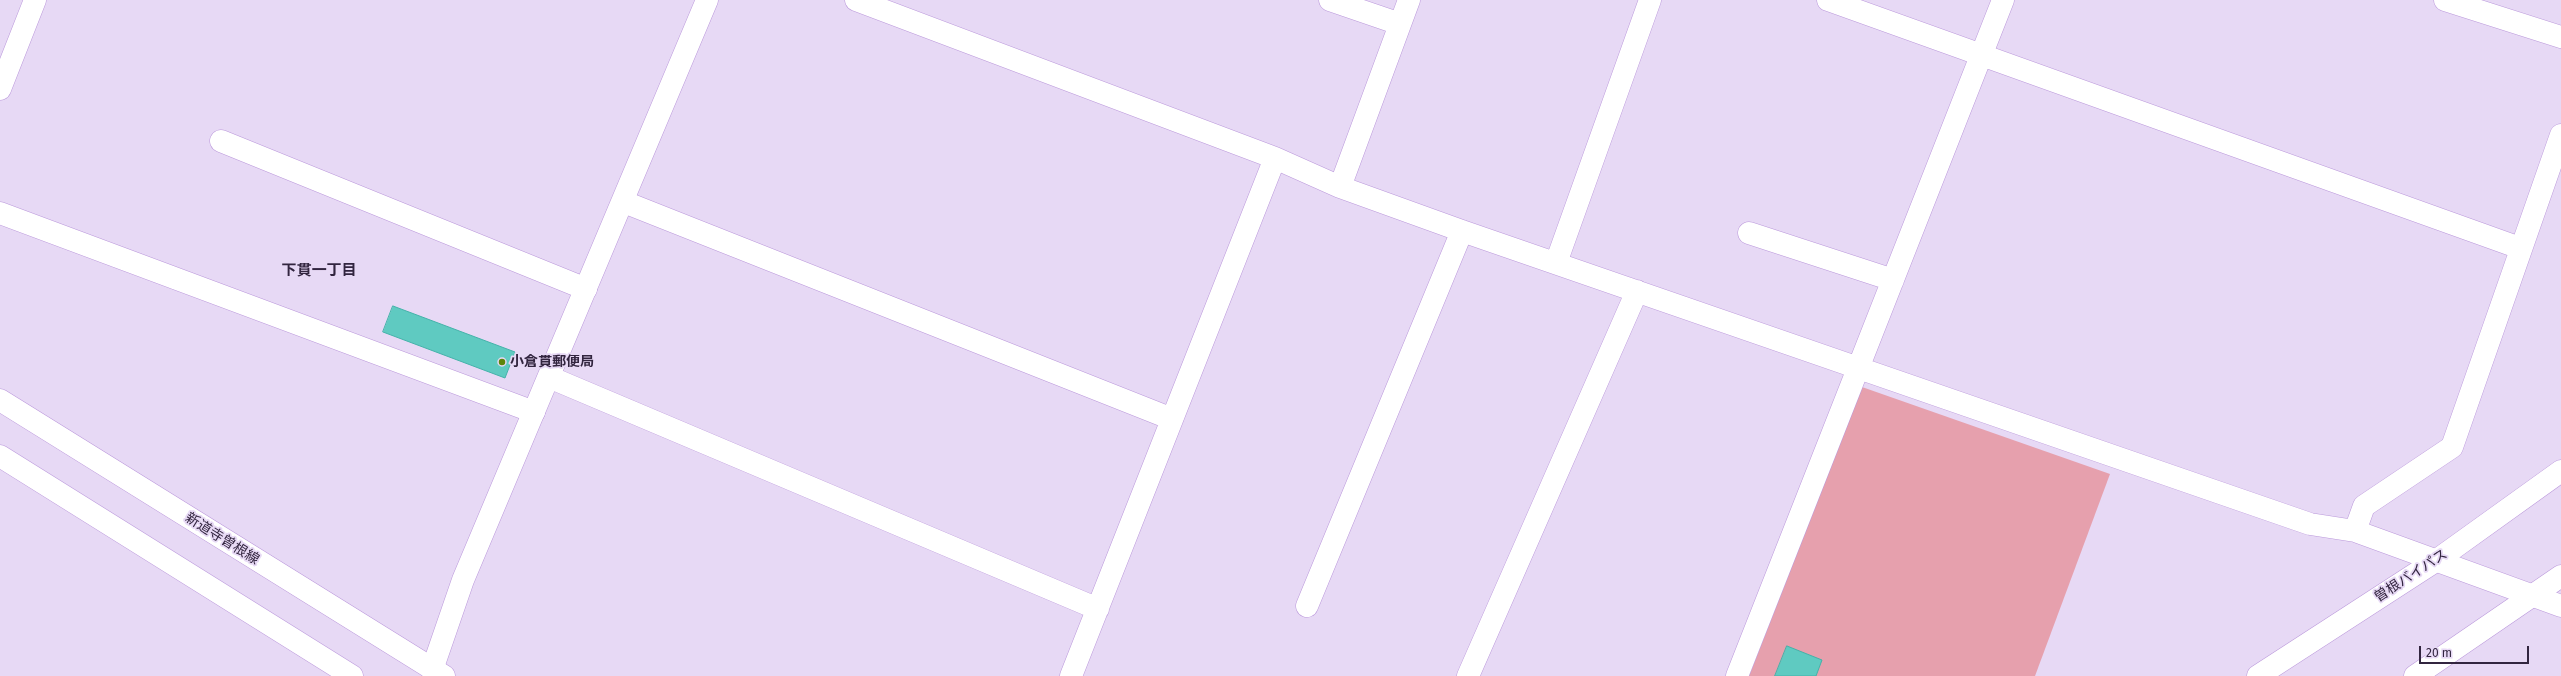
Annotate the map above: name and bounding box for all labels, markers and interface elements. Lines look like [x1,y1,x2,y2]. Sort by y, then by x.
district label: 下貫一丁目 [282,262,356,280]
place label: 小倉貫郵便局 [510,354,594,370]
marker: 小倉貫郵便局 [497,357,507,367]
street label: 新道寺曽根線 [182,510,262,568]
street label: 曽根バイパス [2371,546,2451,606]
scale bar [2421,638,2531,664]
text: 20 m [2426,646,2452,660]

